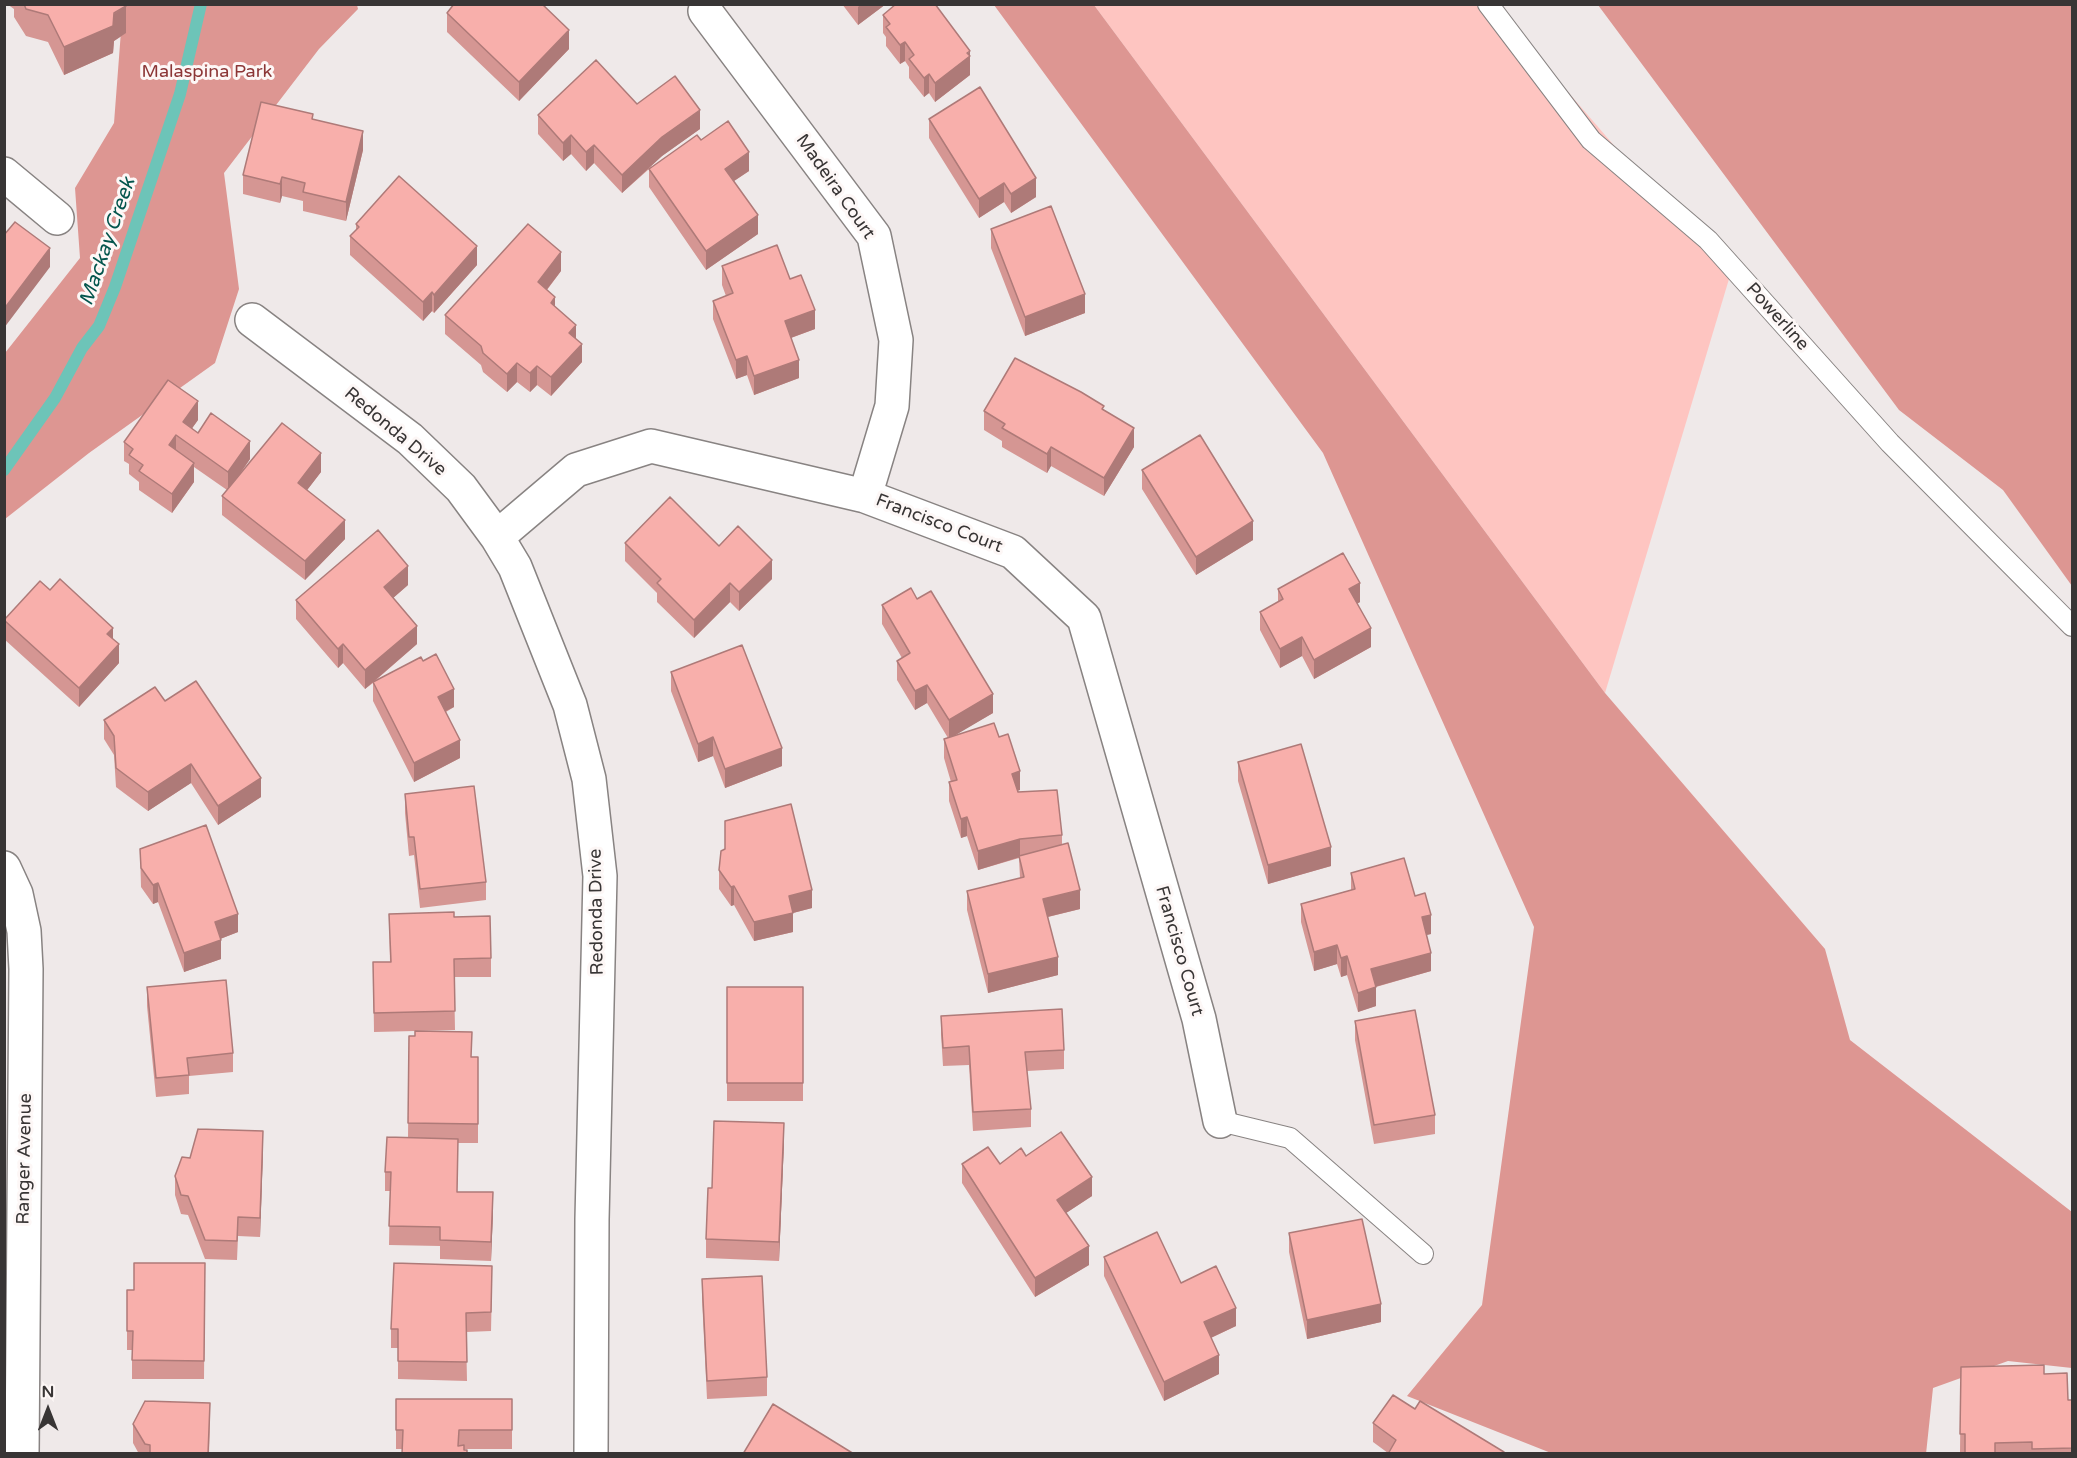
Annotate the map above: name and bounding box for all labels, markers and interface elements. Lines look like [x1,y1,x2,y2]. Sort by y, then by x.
park label: Malaspina Park [142,61,272,83]
street label: Madeira Court [791,130,879,244]
water label: Mackay Creek [75,175,141,309]
street label: Powerline [1741,279,1813,355]
street label: Redonda Drive [340,383,450,481]
street label: Francisco Court [872,490,1006,558]
street label: Redonda Drive [585,848,609,976]
street label: Francisco Court [1150,884,1208,1018]
street label: Ranger Avenue [13,1093,37,1225]
north arrow [18,1380,78,1440]
text: N [42,1382,54,1402]

